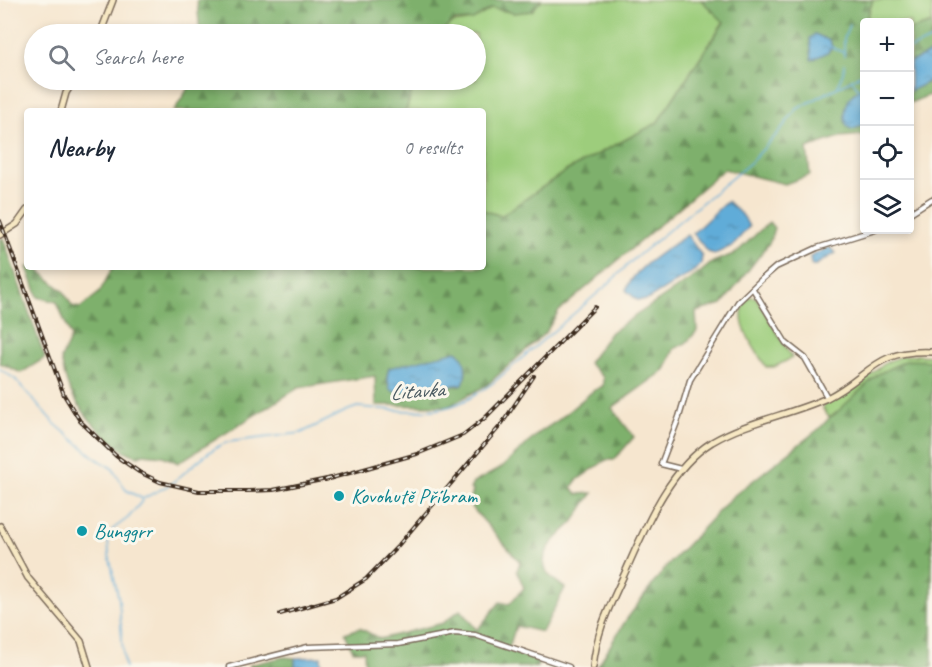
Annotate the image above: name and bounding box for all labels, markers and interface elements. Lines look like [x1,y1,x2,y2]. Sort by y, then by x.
map controls [860,18,914,234]
button: + [860,18,914,72]
search box [24,24,486,90]
icon: search [45,41,78,74]
text: Search here [93,43,183,71]
button: − [860,72,914,126]
button: locate [860,126,914,180]
text: Nearby [48,131,113,164]
text: 0 results [403,135,462,160]
button: layers [860,180,914,234]
water label: Litavka [389,375,448,407]
place label: Kovohutě Příbram [351,483,479,509]
marker: Kovohutě Příbram [332,489,346,503]
place label: Bunggrr [94,518,154,544]
marker: Bunggrr [75,524,89,538]

